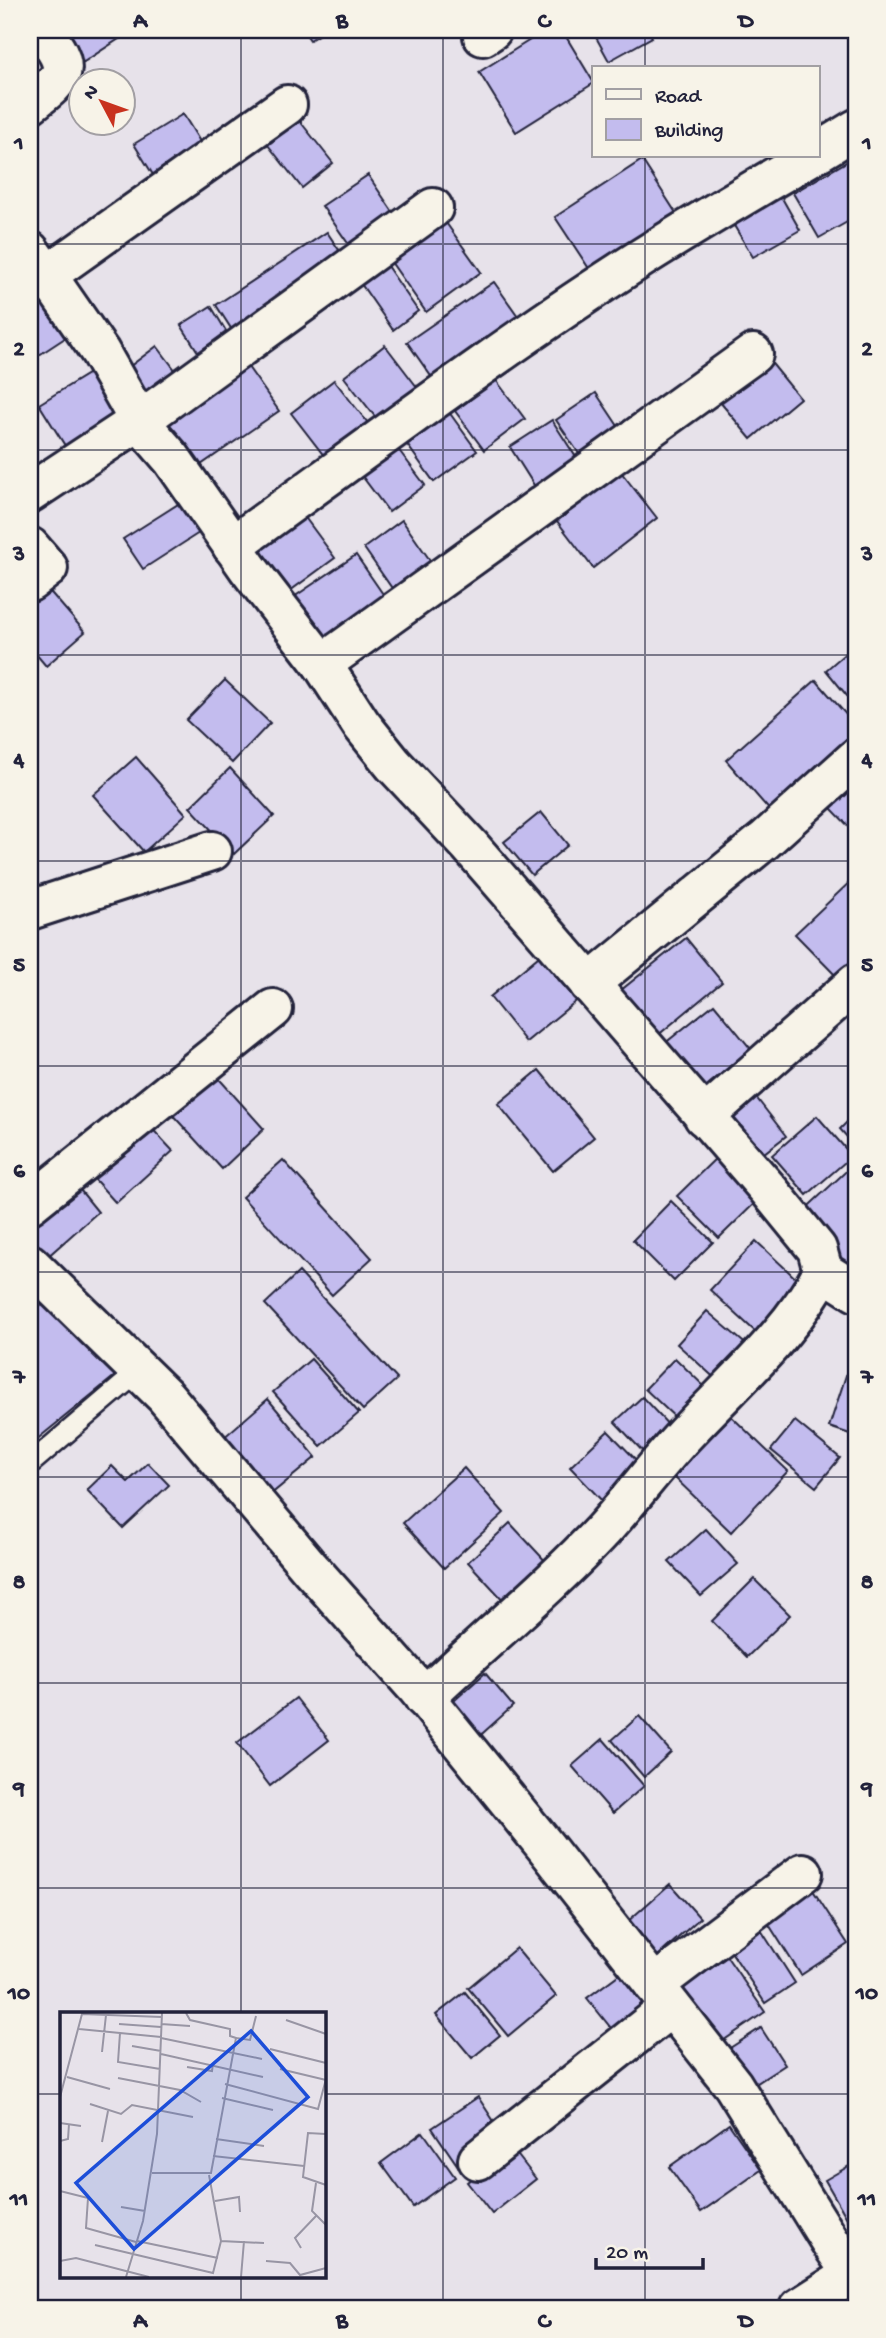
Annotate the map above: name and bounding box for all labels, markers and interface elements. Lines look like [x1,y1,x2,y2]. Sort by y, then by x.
text: A [132,9,148,36]
text: B [335,9,349,36]
text: C [538,9,553,36]
text: D [737,9,755,36]
north arrow [66,66,136,136]
legend [592,66,820,158]
text: N [79,81,105,105]
text: Road [655,86,703,111]
text: Building [654,120,724,145]
text: 1 [13,131,24,158]
text: 1 [861,131,872,158]
text: 2 [13,337,25,364]
text: 2 [861,337,873,364]
text: 3 [12,542,25,569]
text: 3 [860,542,873,569]
text: 4 [13,748,25,775]
text: 4 [861,748,873,775]
text: 5 [13,953,25,980]
text: 5 [861,953,873,980]
text: 6 [13,1159,26,1186]
text: 6 [861,1159,874,1186]
text: 7 [12,1365,26,1392]
text: 7 [860,1365,874,1392]
text: 8 [13,1570,26,1597]
text: 8 [861,1570,874,1597]
text: 9 [12,1776,25,1803]
text: 9 [860,1776,873,1803]
text: 10 [7,1981,30,2008]
text: 10 [855,1981,878,2008]
inset map [60,2012,326,2278]
text: 11 [9,2187,28,2214]
text: 11 [857,2187,876,2214]
scale bar [596,2226,702,2270]
text: 20 m [606,2242,648,2267]
text: A [132,2309,148,2336]
text: B [335,2309,349,2336]
text: C [538,2309,553,2336]
text: D [737,2309,755,2336]

